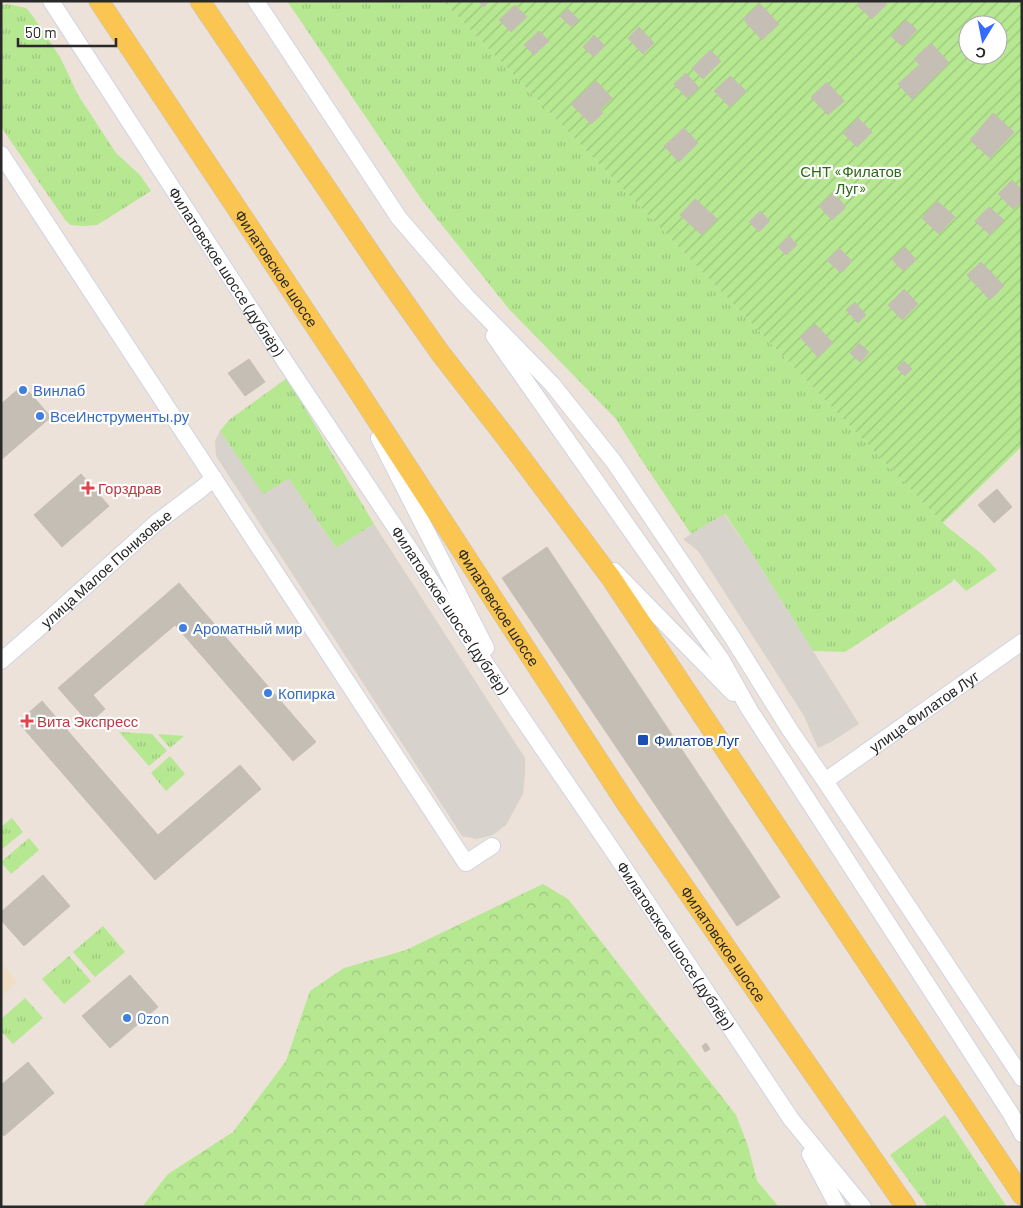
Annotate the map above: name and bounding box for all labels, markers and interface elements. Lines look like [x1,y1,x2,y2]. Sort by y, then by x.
scale bar [18,15,115,47]
north arrow [958,15,1008,65]
text: 50 m [25,23,57,41]
text: С [974,44,987,63]
park label: СНТ «Филатов Луг» [800,162,902,197]
street label: Филатовское шоссе (дублёр) [165,183,288,359]
street label: Филатовское шоссе [231,206,322,330]
place label: Винлаб [33,381,85,399]
marker: Винлаб [17,384,29,396]
place label: ВсеИнструменты.ру [50,407,190,425]
marker: ВсеИнструменты.ру [34,410,46,422]
place label: Горздрав [98,479,162,497]
marker: Горздрав [82,482,94,494]
street label: улица Малое Понизовье [37,506,175,631]
street label: Филатовское шоссе (дублёр) [388,523,512,697]
street label: Филатовское шоссе [454,545,544,669]
place label: Ароматный мир [193,619,302,637]
marker: Ароматный мир [177,622,189,634]
street label: улица Филатов Луг [866,666,983,756]
place label: Копирка [278,684,336,702]
marker: Копирка [262,687,274,699]
place label: Вита Экспресс [37,712,139,730]
marker: Вита Экспресс [21,715,33,727]
place label: Филатов Луг [654,731,740,749]
marker: Филатов Луг [636,733,650,747]
street label: Филатовское шоссе (дублёр) [613,858,738,1033]
street label: Филатовское шоссе [677,882,770,1005]
place label: Ozon [137,1009,169,1027]
marker: Ozon [121,1012,133,1024]

